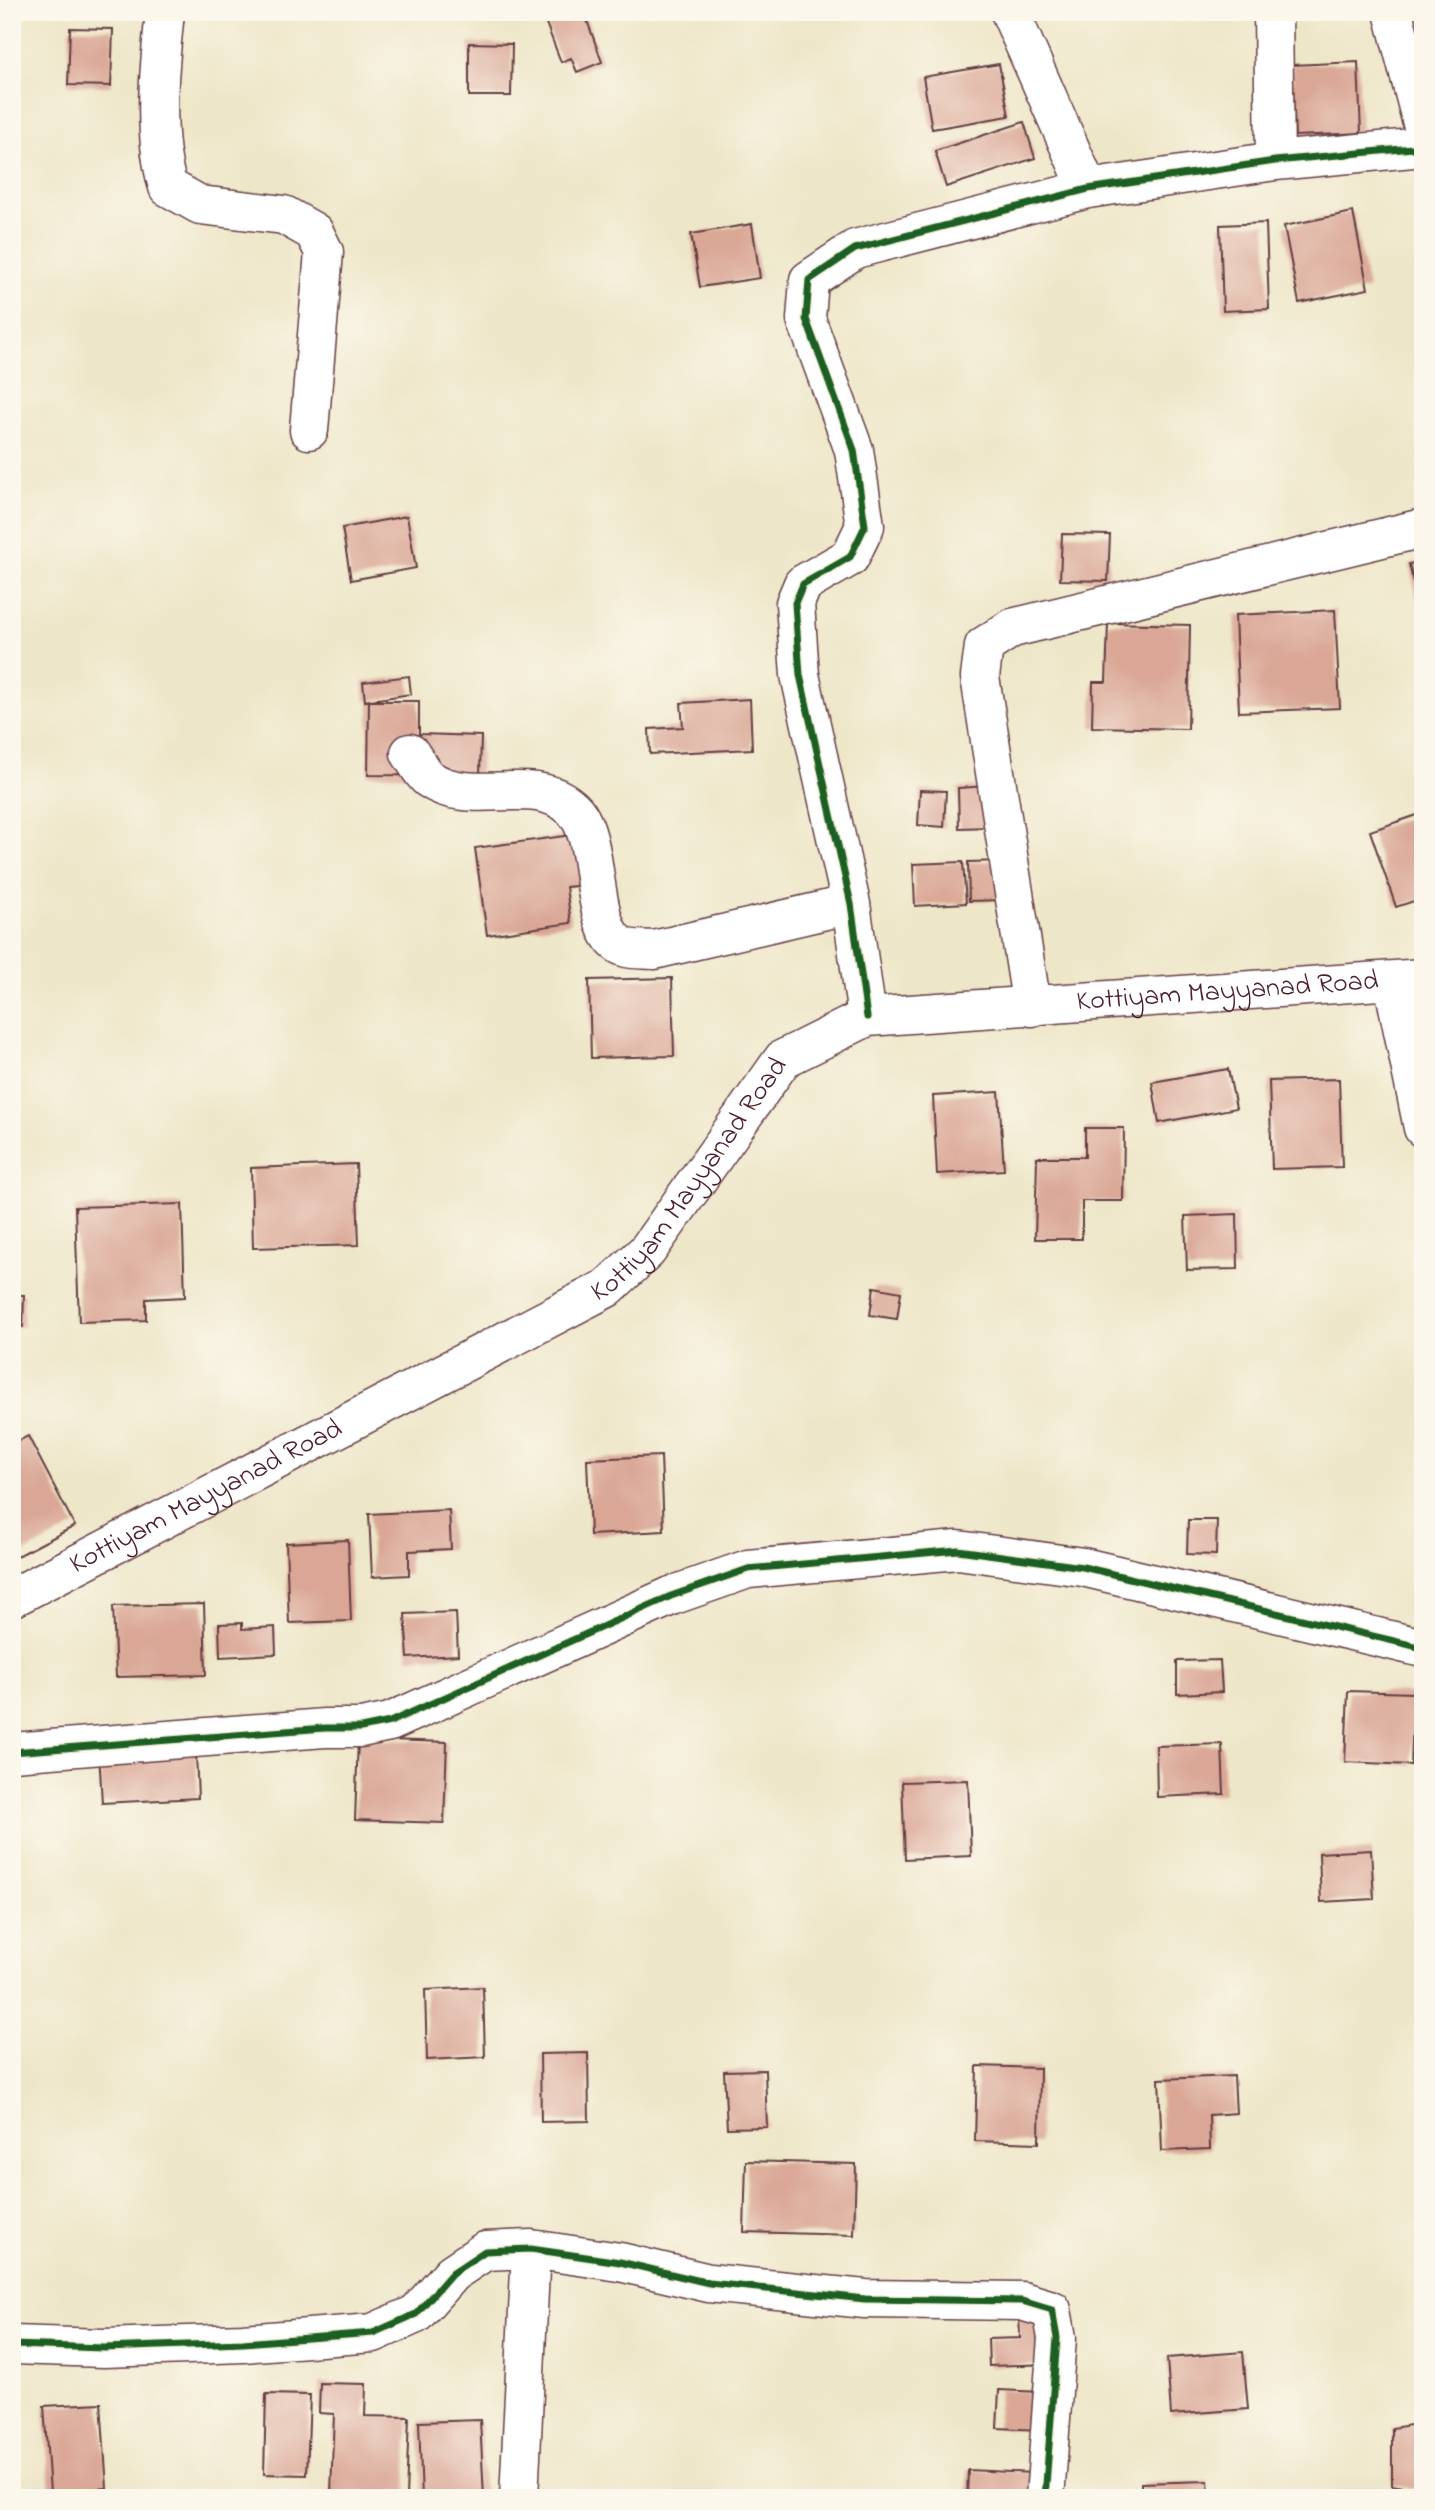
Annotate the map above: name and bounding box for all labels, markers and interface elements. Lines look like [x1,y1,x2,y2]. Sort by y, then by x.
street label: Kottiyam Mayyanad Road [1075,961,1380,1023]
street label: Kottiyam Mayyanad Road [584,1049,798,1313]
street label: Kottiyam Mayyanad Road [63,1409,350,1585]

